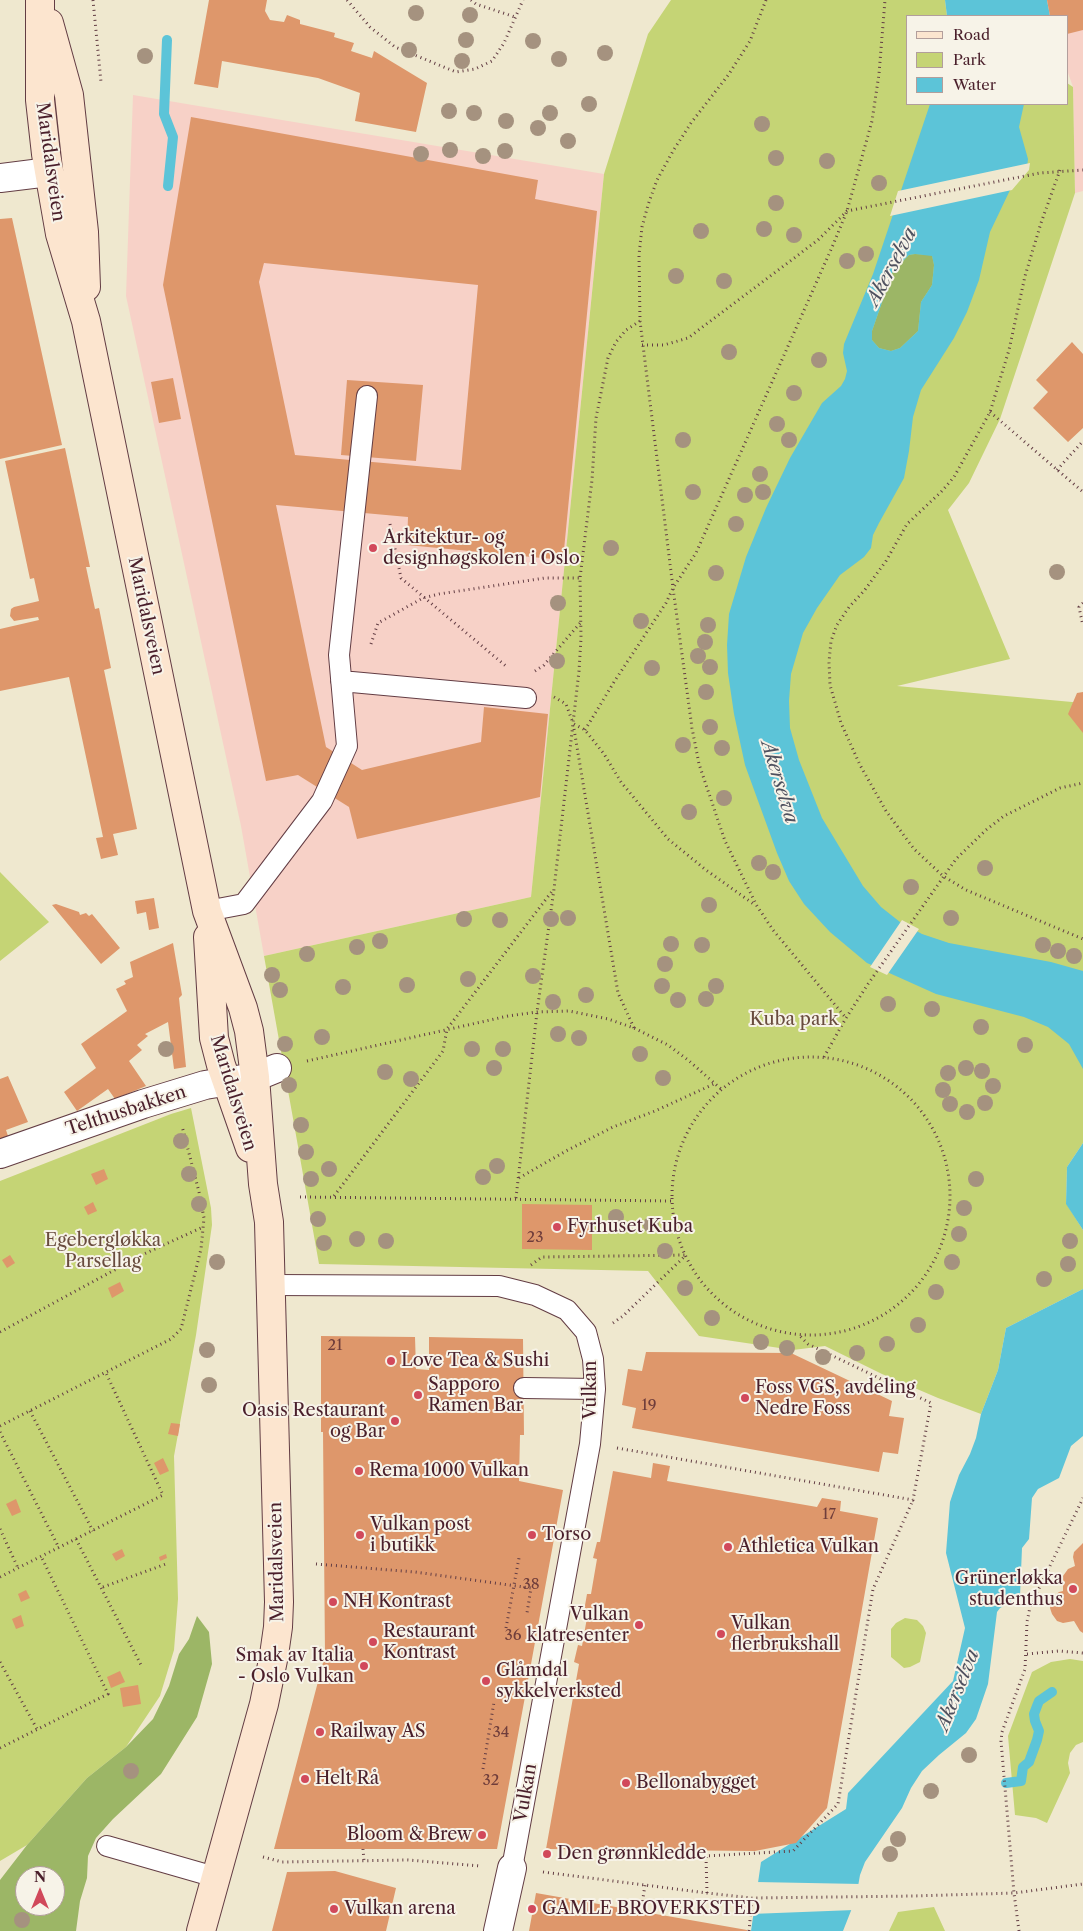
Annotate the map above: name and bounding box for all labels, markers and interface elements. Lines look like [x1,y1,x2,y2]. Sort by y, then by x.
legend [906,15,1068,105]
text: Road [953,25,990,44]
text: Park [953,50,986,69]
text: Water [953,75,996,94]
street label: Maridalsveien [31,101,69,223]
water label: Akerselva [862,224,922,310]
place label: Arkitektur- og designhøgskolen i Oslo [383,527,580,570]
marker: Arkitektur- og designhøgskolen i Oslo [367,542,379,554]
street label: Maridalsveien [123,555,169,677]
water label: Akerselva [756,738,802,826]
park label: Kuba park [750,1009,838,1031]
street label: Maridalsveien [205,1032,261,1154]
street label: Telthusbakken [63,1081,189,1141]
place label: Fyrhuset Kuba [567,1216,693,1238]
marker: Fyrhuset Kuba [551,1221,563,1233]
house number: 23 [527,1229,543,1247]
park label: Egebergløkka Parsellag [45,1230,161,1272]
house number: 21 [328,1337,342,1355]
place label: Love Tea & Sushi [401,1350,549,1372]
marker: Love Tea & Sushi [385,1355,397,1367]
street label: Vulkan [580,1360,602,1420]
place label: Sapporo Ramen Bar [428,1374,523,1416]
place label: Foss VGS, avdeling Nedre Foss [755,1377,916,1420]
marker: Sapporo Ramen Bar [412,1389,424,1401]
marker: Foss VGS, avdeling Nedre Foss [739,1392,751,1404]
house number: 19 [641,1397,657,1415]
place label: Oasis Restaurant og Bar [242,1400,385,1442]
marker: Oasis Restaurant og Bar [389,1415,401,1427]
place label: Rema 1000 Vulkan [369,1460,529,1482]
marker: Rema 1000 Vulkan [353,1465,365,1477]
street label: Maridalsveien [265,1502,289,1622]
house number: 17 [822,1506,836,1524]
place label: Vulkan post i butikk [370,1514,470,1556]
place label: Torso [542,1524,591,1546]
marker: Vulkan post i butikk [354,1529,366,1541]
marker: Torso [526,1529,538,1541]
place label: Athletica Vulkan [738,1536,879,1558]
marker: Athletica Vulkan [722,1541,734,1553]
place label: Grünerløkka studenthus [955,1568,1063,1610]
house number: 38 [522,1576,540,1594]
marker: Grünerløkka studenthus [1067,1583,1079,1595]
place label: NH Kontrast [343,1591,451,1613]
marker: NH Kontrast [327,1596,339,1608]
place label: Vulkan klatresenter [527,1604,629,1646]
place label: Vulkan flerbrukshall [731,1613,839,1656]
marker: Vulkan klatresenter [633,1619,645,1631]
place label: Restaurant Kontrast [383,1621,475,1664]
house number: 36 [504,1627,522,1645]
marker: Vulkan flerbrukshall [715,1628,727,1640]
marker: Restaurant Kontrast [367,1636,379,1648]
place label: Smak av Italia - Oslo Vulkan [236,1645,354,1688]
water label: Akerselva [931,1646,985,1734]
marker: Smak av Italia - Oslo Vulkan [358,1660,370,1672]
place label: Glåmdal sykkelverksted [496,1660,621,1702]
marker: Glåmdal sykkelverksted [480,1675,492,1687]
place label: Railway AS [330,1721,426,1743]
house number: 34 [493,1724,509,1742]
marker: Railway AS [314,1726,326,1738]
street label: Vulkan [510,1762,542,1824]
place label: Helt Rå [315,1768,379,1790]
house number: 32 [483,1772,499,1790]
place label: Bellonabygget [636,1772,756,1794]
marker: Helt Rå [299,1773,311,1785]
marker: Bellonabygget [620,1777,632,1789]
place label: Bloom & Brew [347,1824,472,1846]
marker: Bloom & Brew [476,1829,488,1841]
place label: Den grønnkledde [557,1843,706,1865]
marker: Den grønnkledde [541,1848,553,1860]
north arrow [15,1866,65,1916]
text: N [34,1868,46,1886]
place label: Vulkan arena [344,1898,456,1920]
place label: GAMLE BROVERKSTED [542,1898,760,1920]
marker: Vulkan arena [328,1903,340,1915]
marker: GAMLE BROVERKSTED [526,1903,538,1915]

